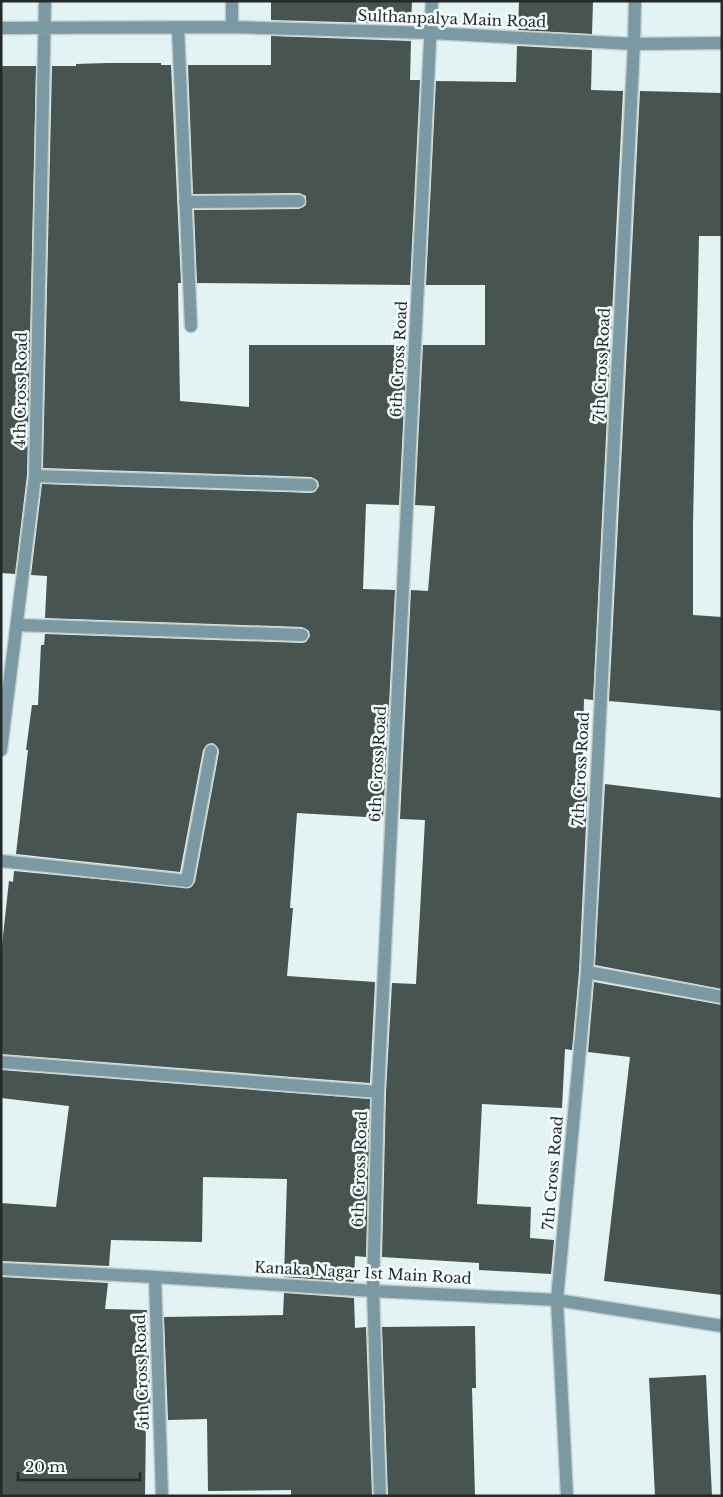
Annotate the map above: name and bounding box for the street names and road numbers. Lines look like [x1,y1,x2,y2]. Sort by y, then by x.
street label: Sulthanpalya Main Road [357,6,547,31]
street label: 6th Cross Road [386,300,411,418]
street label: 7th Cross Road [589,307,614,423]
street label: 4th Cross Road [10,332,31,448]
street label: 6th Cross Road [365,705,390,823]
street label: 7th Cross Road [568,711,593,827]
street label: 6th Cross Road [348,1110,371,1228]
street label: 7th Cross Road [538,1115,567,1231]
street label: Kanaka Nagar 1st Main Road [254,1257,472,1288]
street label: 5th Cross Road [130,1314,153,1430]

